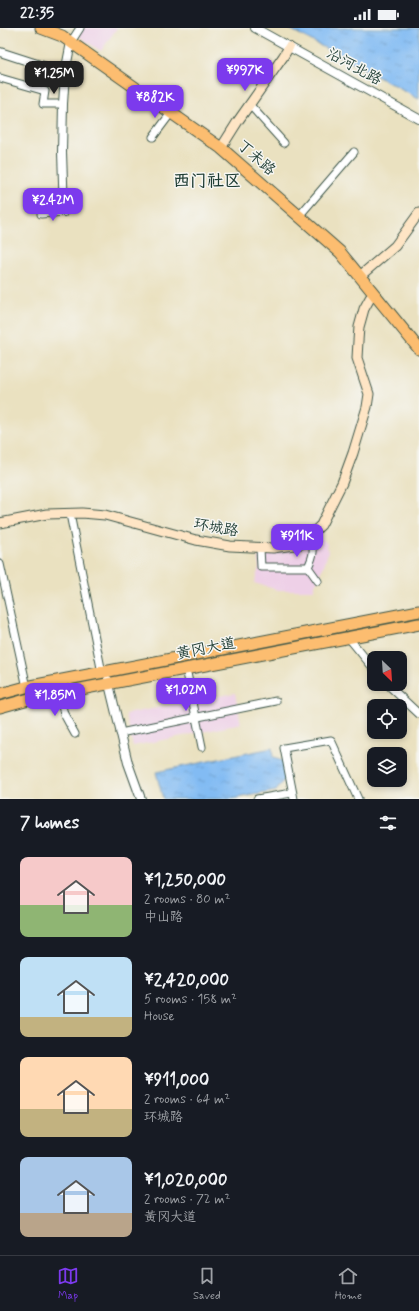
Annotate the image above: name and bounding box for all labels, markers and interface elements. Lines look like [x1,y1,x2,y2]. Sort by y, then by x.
text: 22:35 [20,4,54,24]
street label: 沿河北路 [323,44,385,90]
pin: ¥997K [217,58,273,92]
pin: ¥1.25M [21,61,87,95]
text: ¥997K [226,62,264,79]
text: ¥1.25M [34,65,74,82]
pin: ¥882K [127,85,183,119]
text: ¥882K [136,89,174,106]
street label: 丁未路 [232,136,280,180]
district label: 西门社区 [173,170,241,192]
pin: ¥2.42M [20,188,86,222]
text: ¥2.42M [32,192,74,209]
street label: 环城路 [192,514,240,542]
pin: ¥911K [269,524,325,558]
text: ¥911K [280,528,314,545]
street label: 黄冈大道 [175,633,237,665]
north arrow [367,651,407,691]
map controls [367,651,407,787]
pin: ¥1.02M [153,678,219,712]
text: ¥1.02M [165,682,207,699]
pin: ¥1.85M [22,683,88,717]
text: ¥1.85M [34,687,76,704]
button: locate [367,699,407,739]
button: layers [367,747,407,787]
text: 7 homes [20,812,79,834]
icon: filters [377,812,399,834]
text: ¥1,250,000 [144,869,226,891]
icon: home [52,873,100,921]
text: 2 rooms · 80 m² [144,891,230,908]
text: 中山路 [144,909,183,926]
text: ¥2,420,000 [144,969,229,991]
icon: home [52,973,100,1021]
text: 5 rooms · 158 m² [144,991,237,1008]
text: House [144,1008,175,1025]
text: ¥911,000 [144,1069,209,1091]
icon: home [52,1073,100,1121]
text: 2 rooms · 64 m² [144,1091,230,1108]
text: 环城路 [144,1109,183,1126]
text: ¥1,020,000 [144,1169,228,1191]
icon: home [52,1173,100,1221]
text: 2 rooms · 72 m² [144,1191,230,1208]
text: 黄冈大道 [144,1209,196,1226]
tab: Map [57,1265,79,1303]
tab: Saved [193,1265,221,1303]
tab: Home [335,1265,362,1303]

